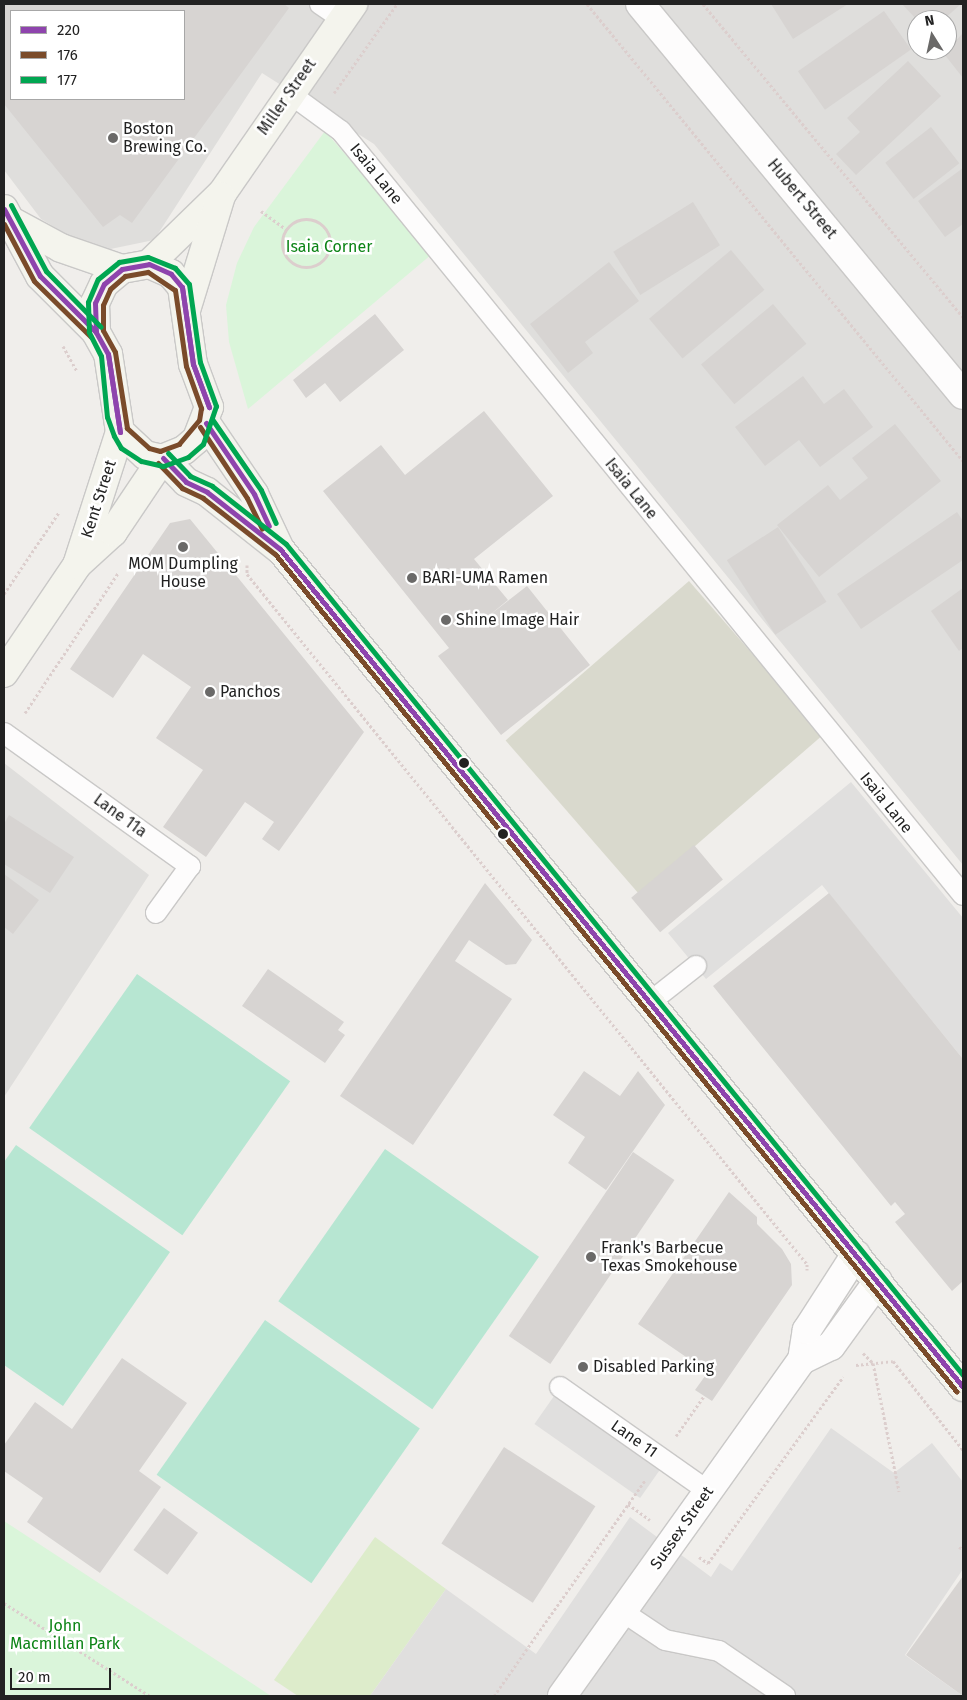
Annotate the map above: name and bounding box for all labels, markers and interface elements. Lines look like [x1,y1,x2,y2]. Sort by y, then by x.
legend [10,10,185,100]
north arrow [907,10,957,60]
text: N [923,12,936,30]
text: 220 [57,21,80,39]
text: 176 [57,46,78,64]
street label: Miller Street [254,55,320,139]
text: 177 [57,71,77,89]
place label: Boston Brewing Co. [123,119,207,157]
marker: Boston Brewing Co. [107,132,119,144]
street label: Isaia Lane [346,140,406,208]
street label: Hubert Street [763,155,841,243]
park label: Isaia Corner [286,237,372,257]
street label: Isaia Lane [601,455,661,523]
street label: Kent Street [77,458,121,540]
marker: MOM Dumpling House [177,541,189,553]
place label: MOM Dumpling House [128,554,238,592]
place label: BARI-UMA Ramen [422,568,548,588]
marker: BARI-UMA Ramen [406,572,418,584]
place label: Shine Image Hair [456,610,579,630]
marker: Shine Image Hair [440,614,452,626]
place label: Panchos [220,682,280,702]
marker: Panchos [204,686,216,698]
unlabelled marker [459,758,469,768]
street label: Isaia Lane [856,769,916,837]
street label: Lane 11a [90,790,150,842]
unlabelled marker [498,829,508,839]
place label: Frank's Barbecue Texas Smokehouse [601,1238,738,1276]
marker: Frank's Barbecue Texas Smokehouse [585,1251,597,1263]
place label: Disabled Parking [593,1357,714,1377]
marker: Disabled Parking [577,1361,589,1373]
street label: Lane 11 [607,1416,661,1462]
street label: Sussex Street [646,1483,718,1573]
park label: John Macmillan Park [10,1616,120,1654]
scale bar [12,1658,114,1690]
text: 20 m [18,1668,51,1686]

